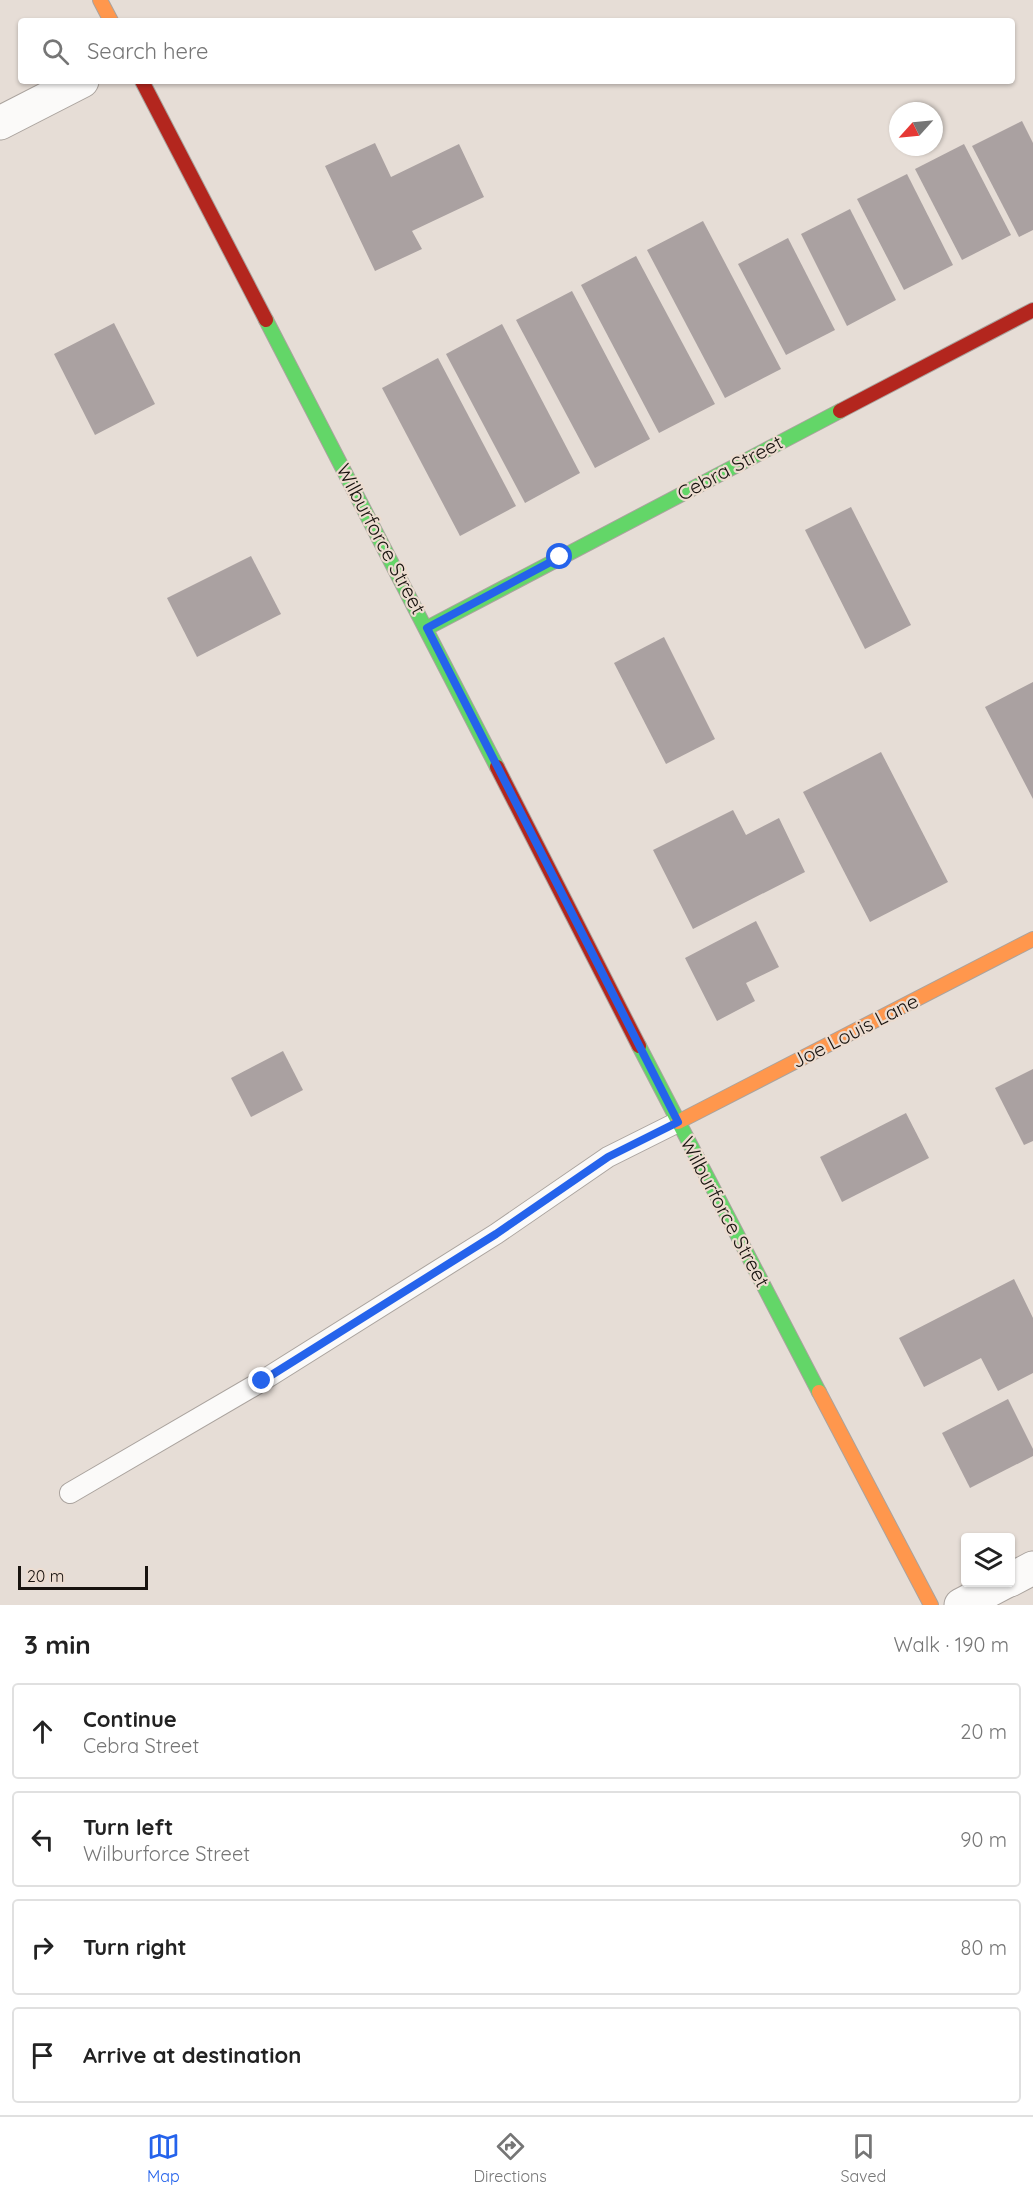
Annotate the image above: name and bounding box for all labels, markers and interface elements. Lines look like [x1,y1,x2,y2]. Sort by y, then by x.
search box [18,18,1015,84]
icon: search [39,35,72,68]
text: Search here [87,37,208,65]
north arrow [889,102,943,156]
street label: Cebra Street [673,429,787,506]
street label: Wilburforce Street [331,459,432,619]
route start [546,543,572,569]
street label: Joe Louis Lane [787,988,922,1073]
street label: Wilburforce Street [675,1132,776,1292]
route end [248,1367,274,1393]
map controls [961,1533,1015,1587]
button: layers [961,1533,1015,1587]
scale bar [18,1563,148,1590]
text: 20 m [27,1566,64,1586]
text: 3 min [24,1628,91,1661]
text: Walk · 190 m [893,1632,1009,1657]
text: Continue [83,1705,177,1733]
icon: ahead [26,1715,59,1748]
text: 20 m [960,1719,1007,1744]
text: Cebra Street [83,1733,199,1758]
text: Turn left [83,1813,173,1841]
icon: left [26,1823,59,1856]
text: 90 m [960,1827,1007,1852]
text: Wilburforce Street [83,1841,250,1866]
icon: right [26,1931,59,1964]
text: Turn right [83,1933,187,1961]
text: 80 m [961,1935,1007,1960]
icon: arrive [26,2039,59,2072]
text: Arrive at destination [83,2041,301,2069]
tab: Map [147,2130,180,2186]
tab: Directions [474,2130,547,2186]
tab: Saved [841,2130,886,2186]

